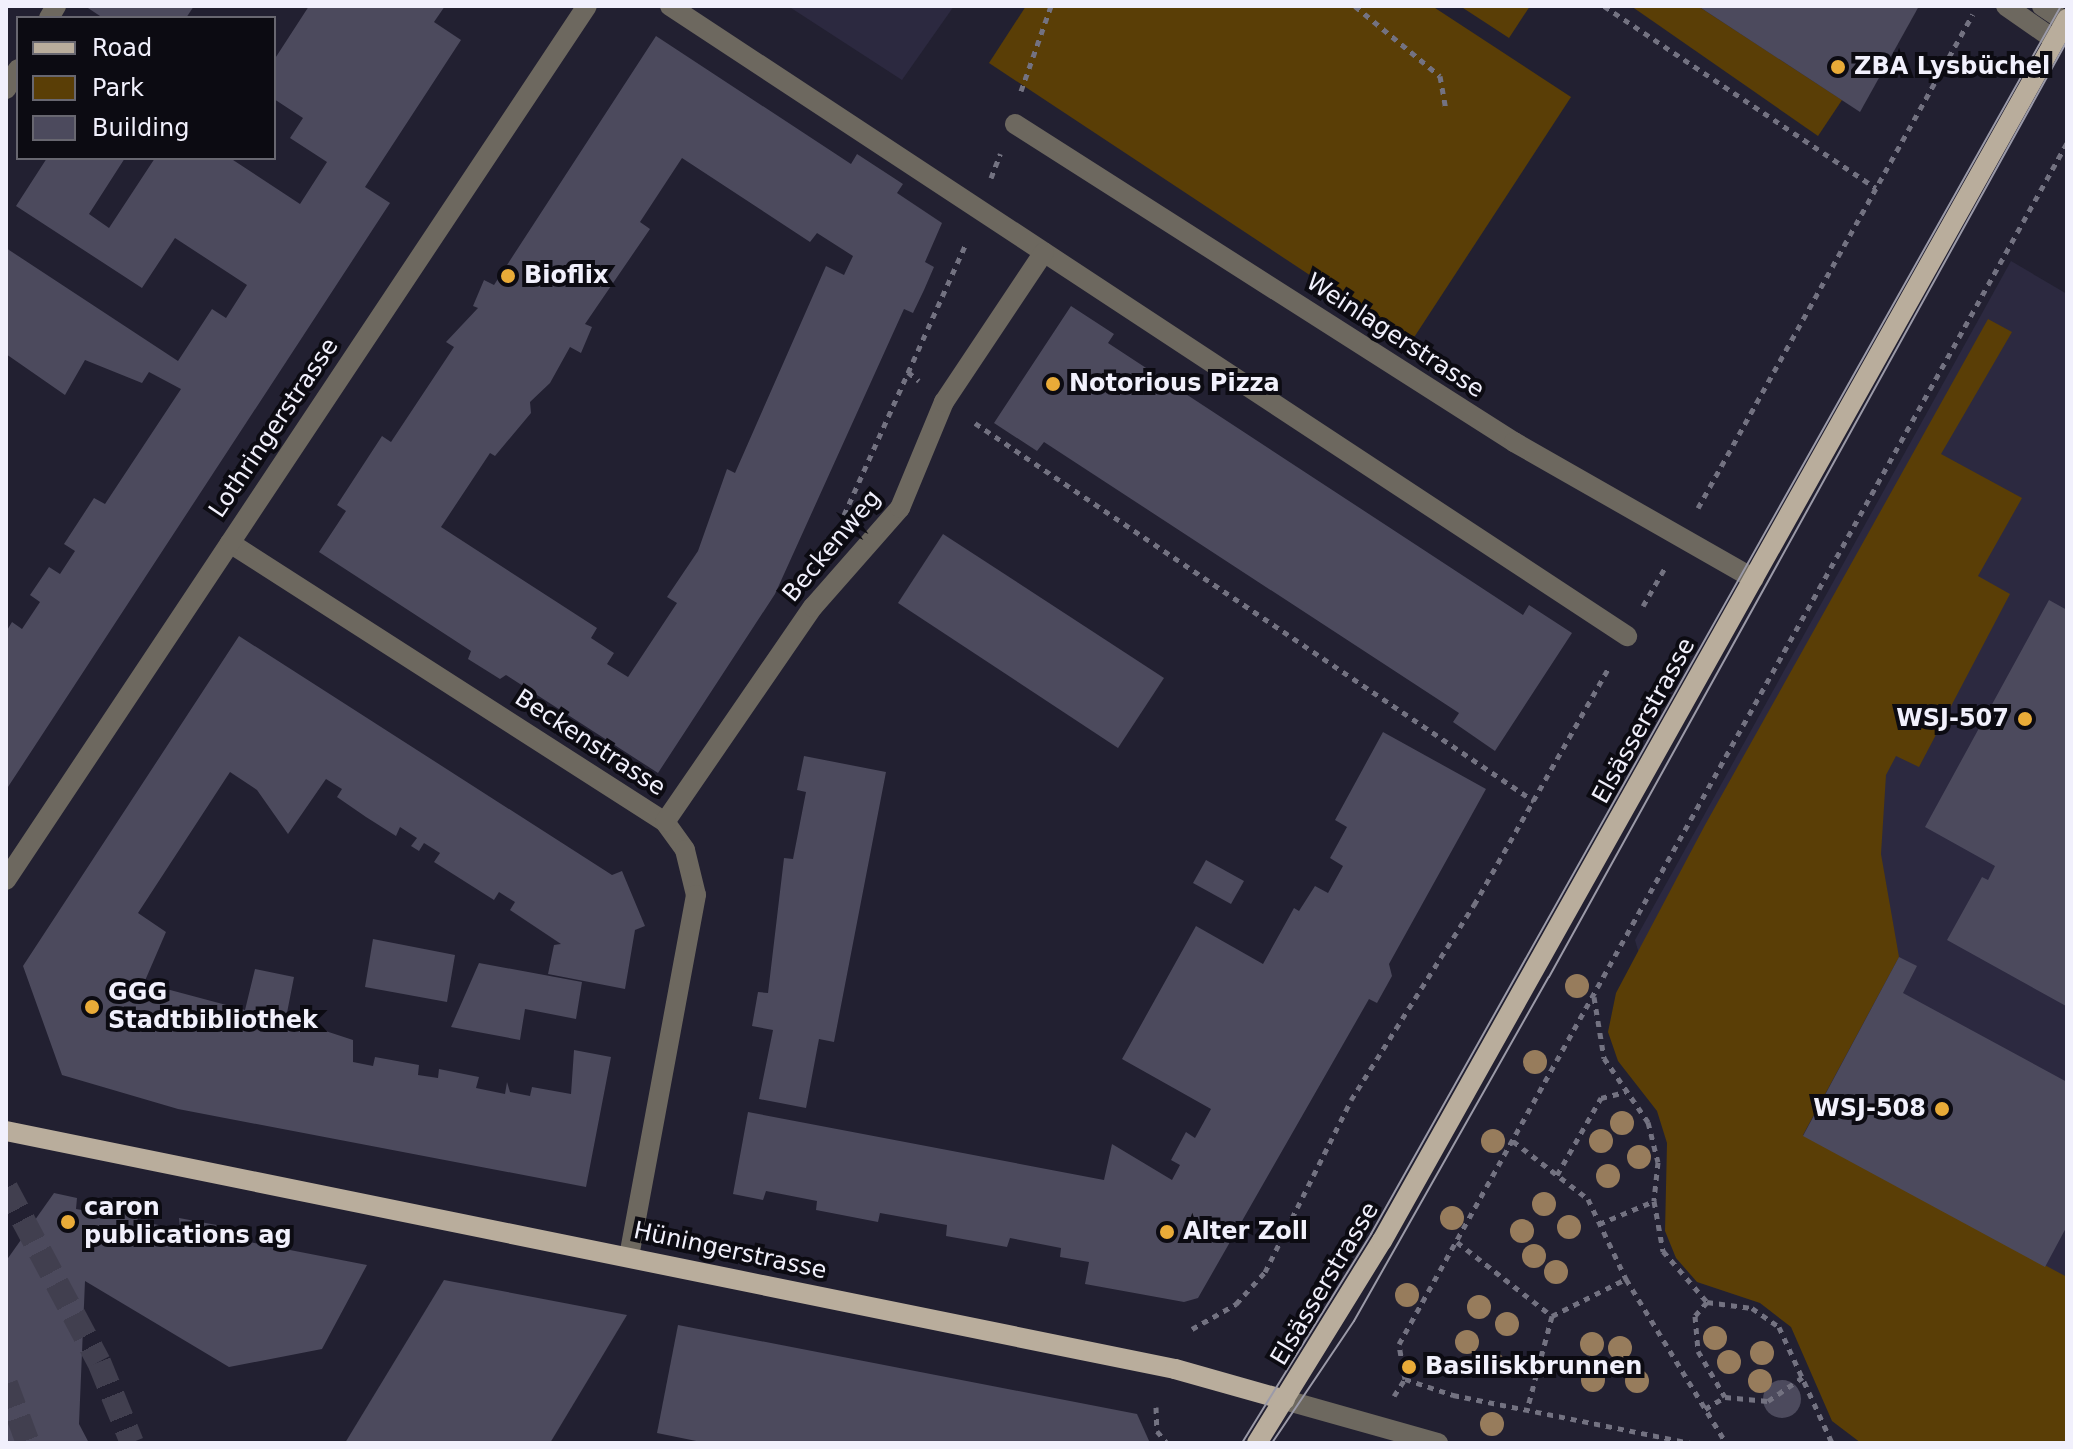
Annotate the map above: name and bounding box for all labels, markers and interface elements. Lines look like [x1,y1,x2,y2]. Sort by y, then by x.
legend [16,16,276,160]
text: Road [92,34,152,62]
place label: ZBA Lysbüchel [1854,53,2050,81]
marker: ZBA Lysbüchel [1829,58,1847,76]
text: Park [92,74,144,102]
text: Building [92,114,189,142]
place label: Bioflix [524,262,609,290]
marker: Bioflix [499,267,517,285]
street label: Weinlagerstrasse [1301,268,1489,404]
street label: Lothringerstrasse [203,333,345,523]
place label: Notorious Pizza [1069,370,1280,398]
marker: Notorious Pizza [1044,375,1062,393]
street label: Beckenweg [777,484,887,608]
street label: Elsässerstrasse [1587,633,1701,809]
street label: Beckenstrasse [509,684,671,802]
place label: WSJ-507 [1896,705,2009,733]
marker: WSJ-507 [2016,710,2034,728]
place label: GGG Stadtbibliothek [108,979,318,1035]
marker: GGG Stadtbibliothek [83,998,101,1016]
place label: WSJ-508 [1813,1095,1926,1123]
marker: WSJ-508 [1933,1100,1951,1118]
place label: caron publications ag [84,1194,292,1250]
street label: Elsässerstrasse [1265,1197,1385,1371]
marker: caron publications ag [59,1213,77,1231]
street label: Hüningerstrasse [631,1216,829,1286]
place label: Alter Zoll [1183,1218,1308,1246]
marker: Alter Zoll [1158,1223,1176,1241]
place label: Basiliskbrunnen [1425,1353,1642,1381]
marker: Basiliskbrunnen [1400,1358,1418,1376]

